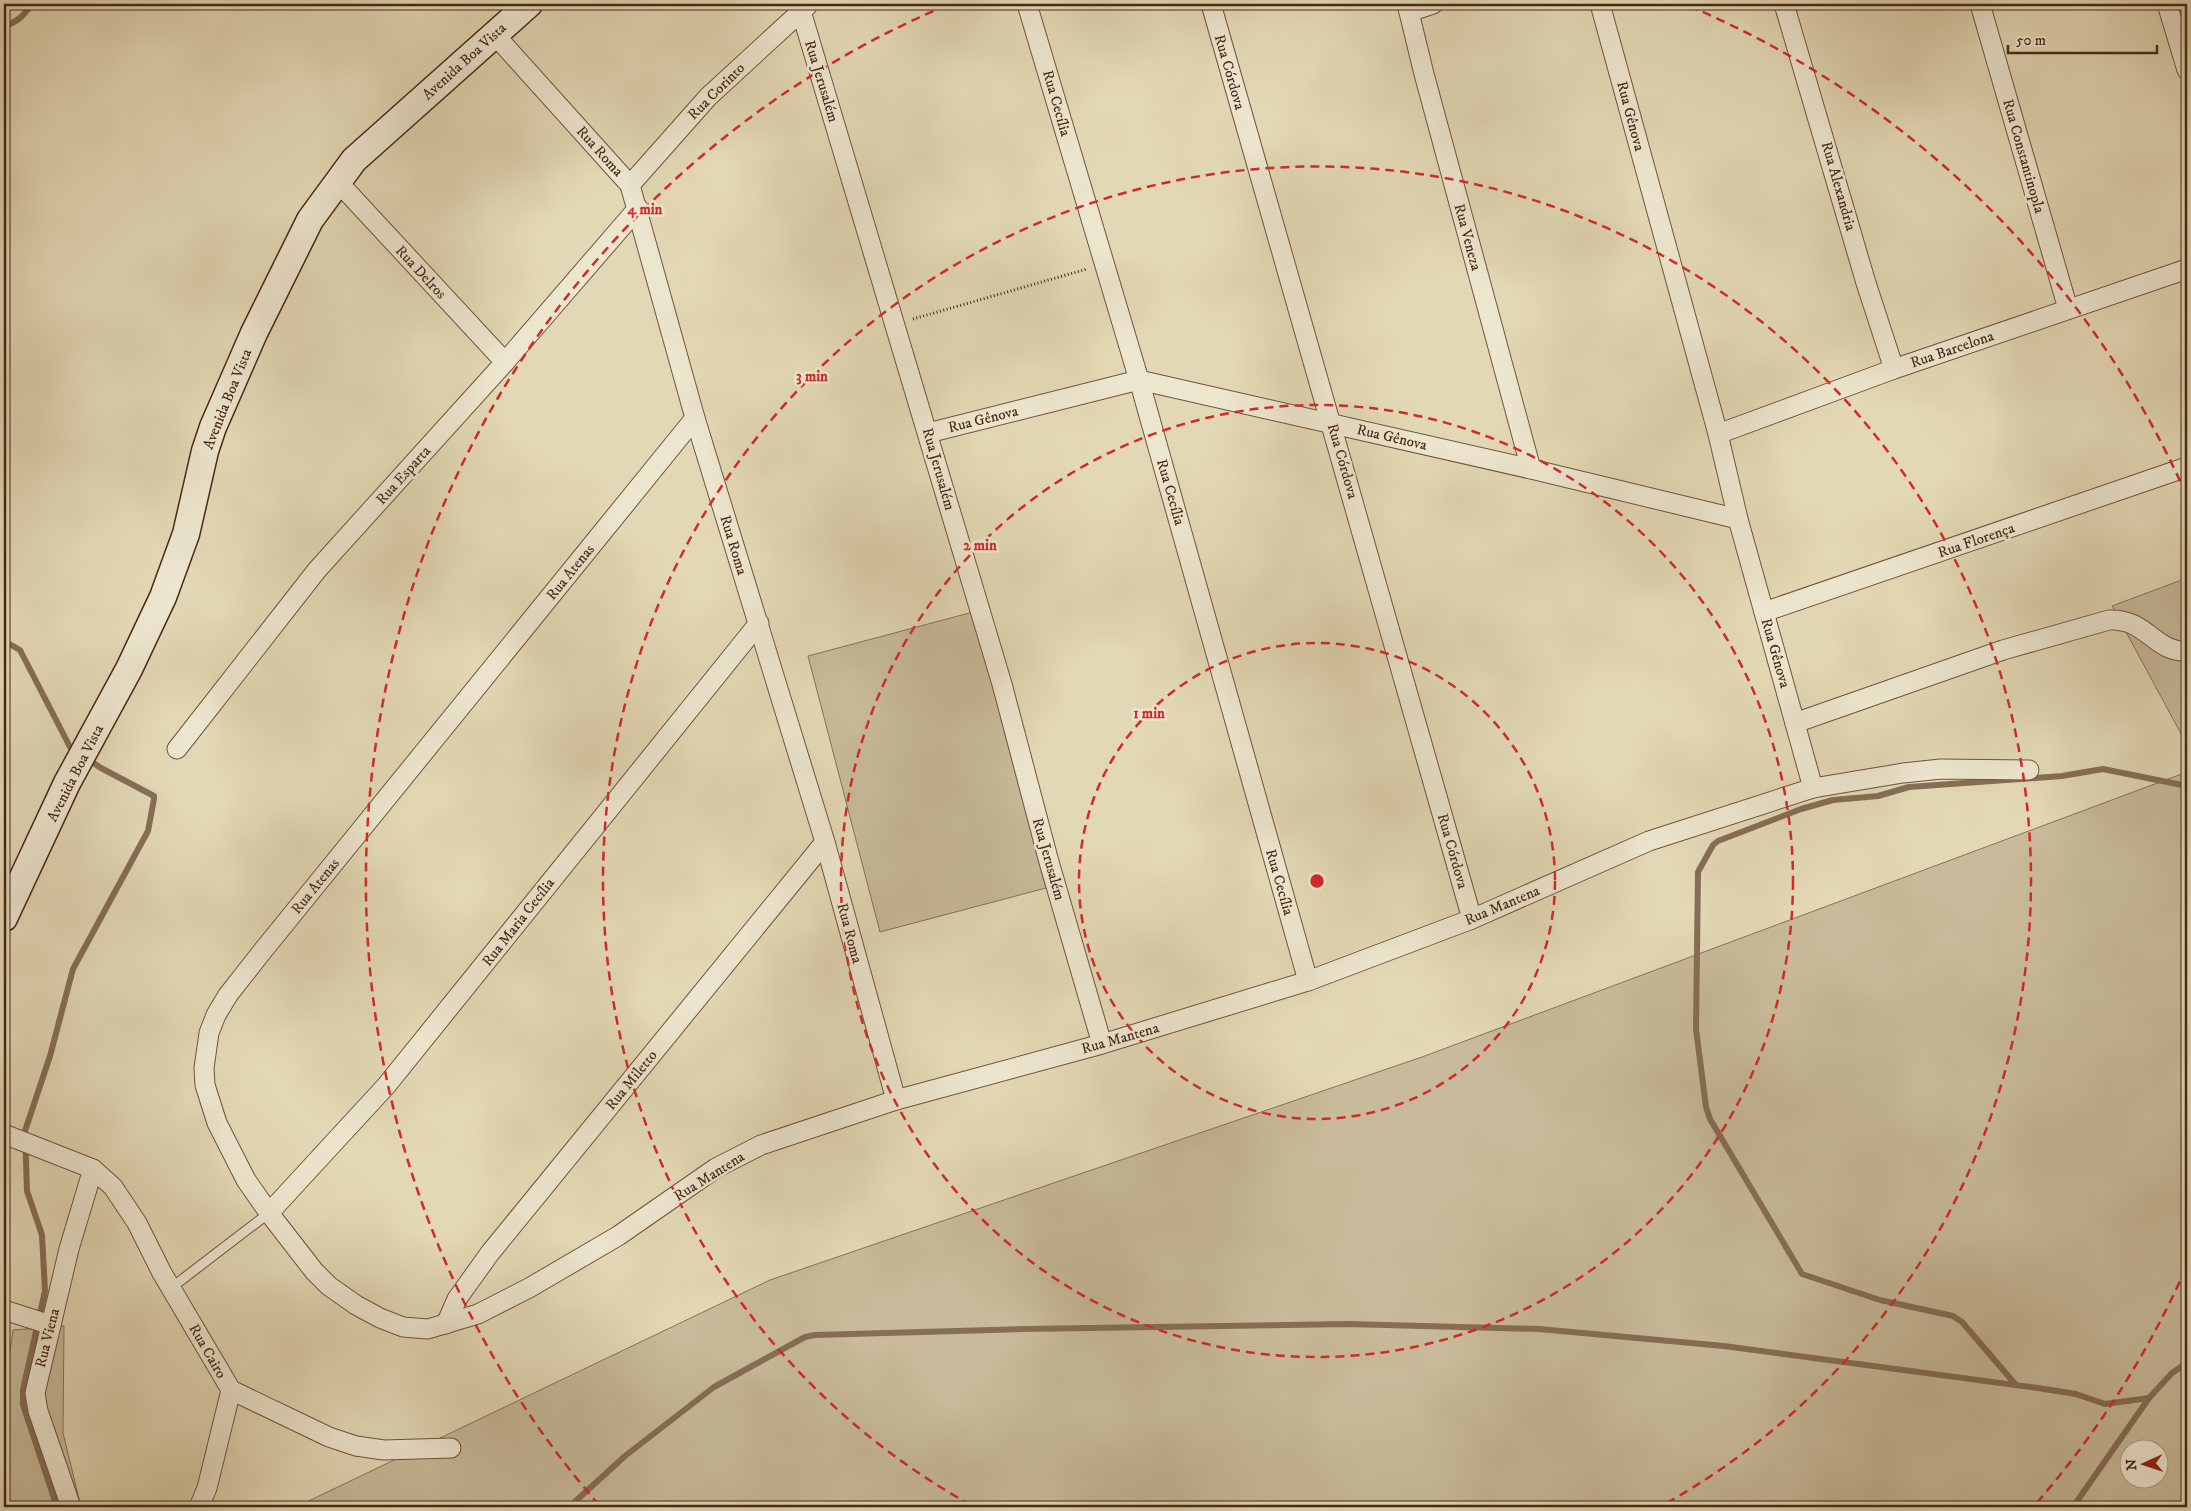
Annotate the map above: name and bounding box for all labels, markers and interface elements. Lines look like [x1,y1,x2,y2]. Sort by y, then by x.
street label: Avenida Boa Vista [418,18,511,104]
scale bar [2008,22,2157,54]
text: 50 m [2016,31,2046,50]
street label: Rua Córdova [1210,32,1249,113]
street label: Rua Jerusalém [800,38,843,125]
street label: Rua Corinto [684,59,749,124]
street label: Rua Cecília [1038,68,1075,139]
street label: Rua Gênova [1612,79,1649,154]
street label: Rua Constantinopla [1998,97,2049,216]
street label: Rua Roma [572,122,628,181]
street label: Rua Alexandria [1817,139,1860,234]
text: 4 min [627,200,663,219]
street label: Rua Veneza [1449,202,1486,273]
street label: Rua Delros [391,242,450,303]
street label: Rua Barcelona [1908,326,1997,373]
street label: Avenida Boa Vista [199,346,256,452]
text: 3 min [796,367,828,386]
street label: Rua Gênova [946,401,1021,437]
street label: Rua Gênova [1355,420,1429,455]
street label: Rua Córdova [1323,421,1362,502]
street label: Rua Jerusalém [918,426,959,513]
street label: Rua Esparta [372,441,435,509]
street label: Rua Cecília [1152,457,1189,528]
street label: Rua Roma [715,513,752,578]
street label: Rua Florença [1935,518,2018,562]
text: 2 min [963,536,997,555]
street label: Rua Atenas [542,540,599,604]
street label: Rua Gênova [1757,616,1795,691]
text: 1 min [1133,704,1165,723]
street label: Avenida Boa Vista [43,721,108,825]
street label: Rua Córdova [1433,811,1472,892]
street label: Rua Jerusalém [1028,816,1069,903]
street label: Rua Cecília [1261,847,1298,918]
street label: Rua Atenas [287,854,344,918]
centre of rings [1308,872,1326,890]
street label: Rua Maria Cecília [478,874,559,970]
street label: Rua Mantena [1462,881,1543,930]
street label: Rua Roma [832,901,867,966]
street label: Rua Mantena [1079,1018,1162,1059]
street label: Rua Miletto [601,1046,661,1114]
street label: Rua Mantena [670,1147,749,1206]
street label: Rua Viena [31,1306,64,1370]
street label: Rua Cairo [184,1321,231,1382]
north arrow [2118,1438,2168,1488]
text: N [2123,1458,2141,1471]

